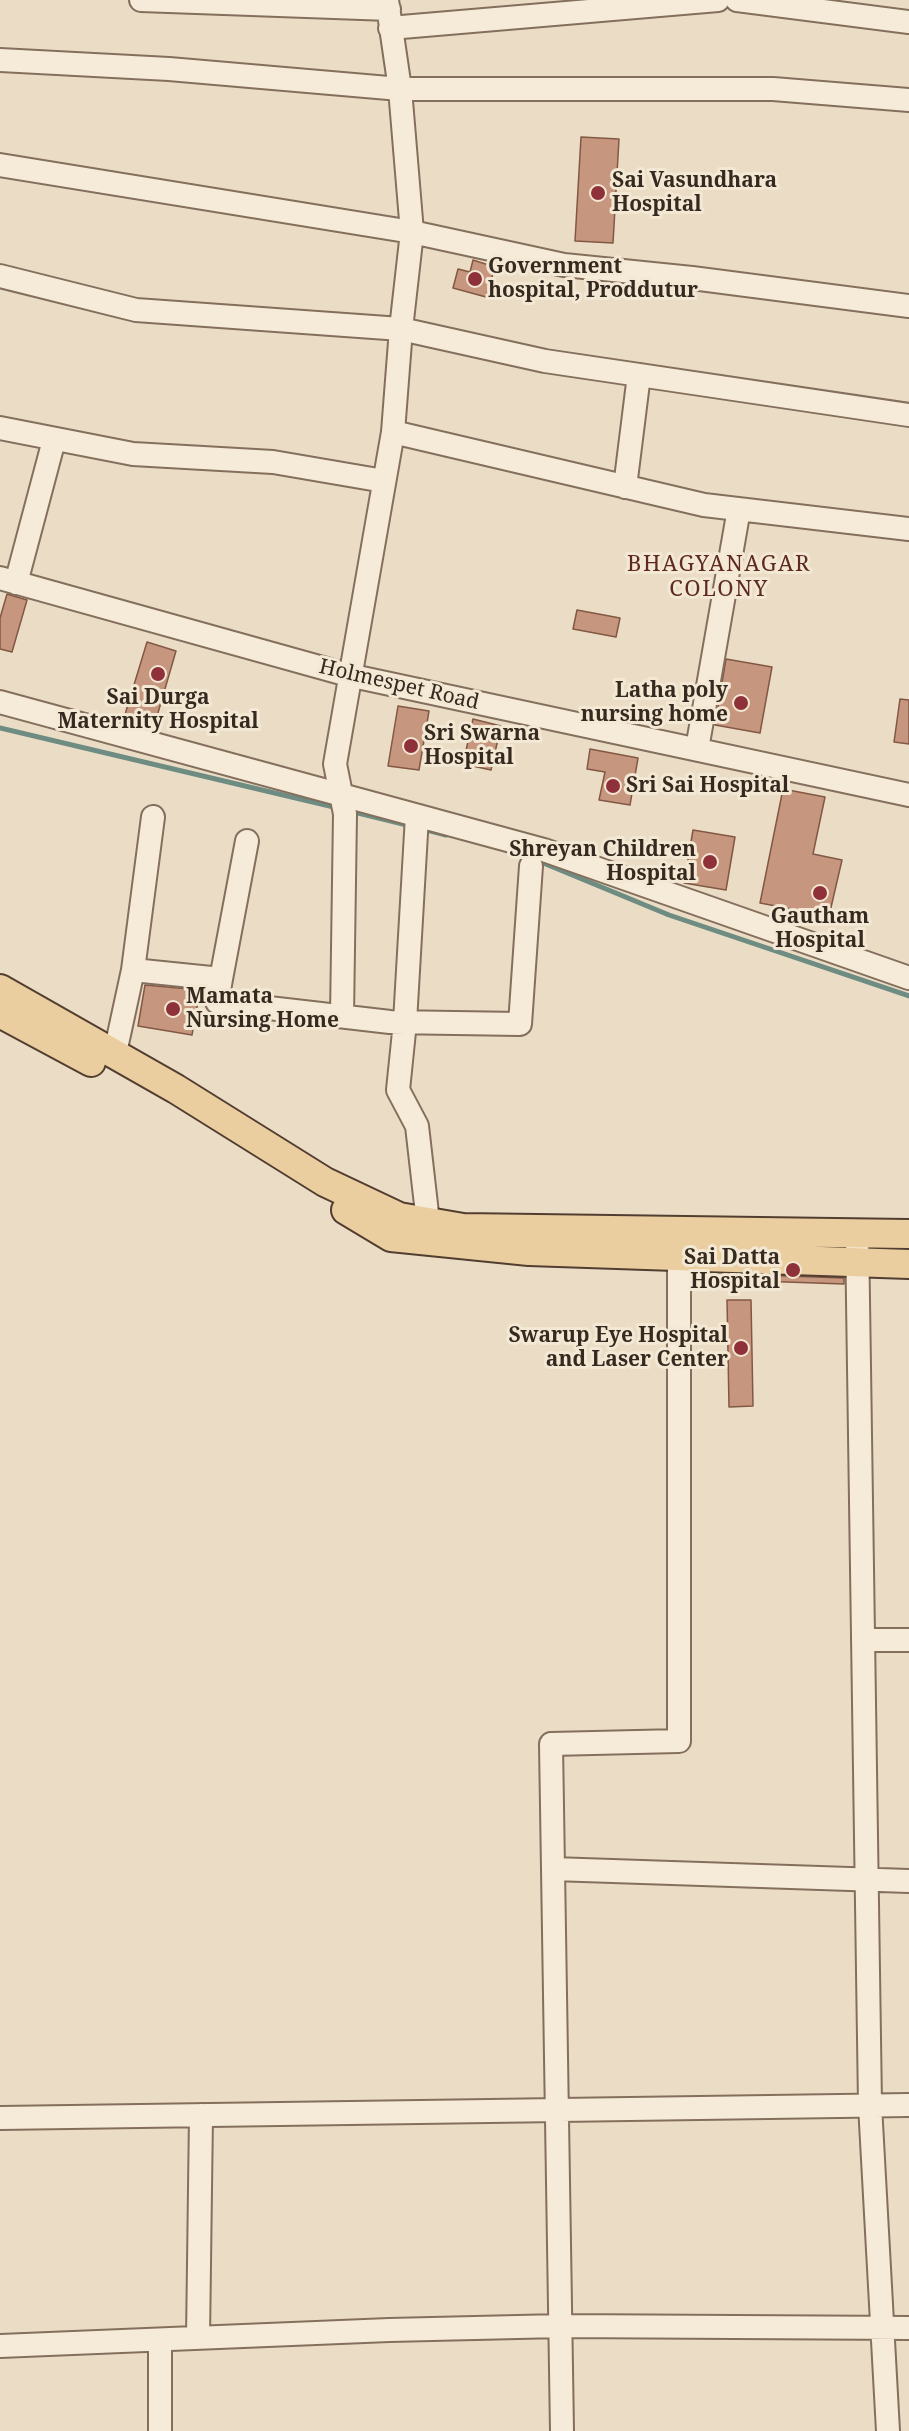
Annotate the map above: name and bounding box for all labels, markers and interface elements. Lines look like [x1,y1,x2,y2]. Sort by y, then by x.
place label: Sai Vasundhara Hospital [612,168,777,218]
marker: Sai Vasundhara Hospital [589,184,607,202]
place label: Government hospital, Proddutur [488,254,698,304]
marker: Government hospital, Proddutur [466,270,484,288]
district label: BHAGYANAGAR COLONY [627,552,811,604]
street label: Holmespet Road [317,654,481,716]
marker: Sai Durga Maternity Hospital [149,665,167,683]
place label: Latha poly nursing home [581,678,728,728]
place label: Sai Durga Maternity Hospital [57,685,259,735]
marker: Latha poly nursing home [732,694,750,712]
place label: Sri Swarna Hospital [424,721,540,771]
marker: Sri Swarna Hospital [402,737,420,755]
place label: Sri Sai Hospital [626,773,789,799]
marker: Sri Sai Hospital [604,777,622,795]
place label: Shreyan Children Hospital [509,837,696,887]
marker: Shreyan Children Hospital [701,853,719,871]
marker: Gautham Hospital [811,884,829,902]
place label: Gautham Hospital [771,904,869,954]
place label: Mamata Nursing Home [186,984,339,1034]
marker: Mamata Nursing Home [164,1000,182,1018]
place label: Sai Datta Hospital [684,1245,780,1295]
marker: Sai Datta Hospital [784,1261,802,1279]
place label: Swarup Eye Hospital and Laser Center [509,1323,728,1373]
marker: Swarup Eye Hospital and Laser Center [732,1339,750,1357]

